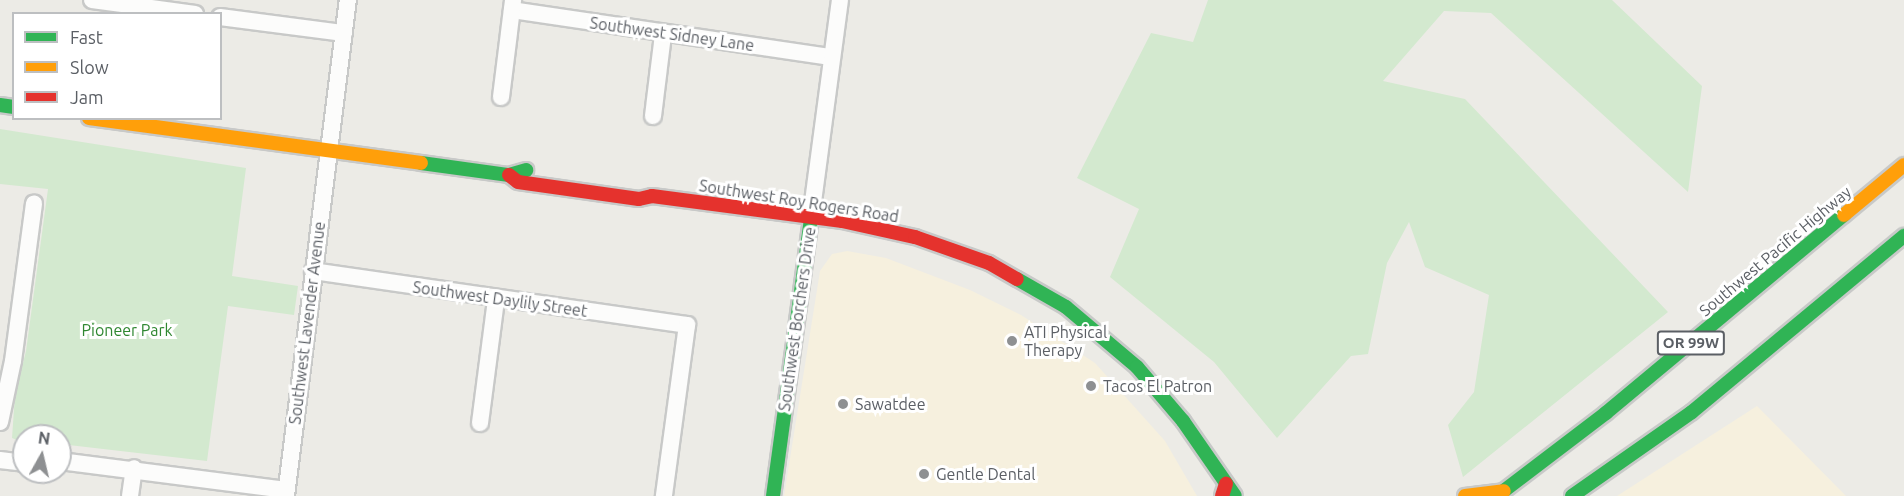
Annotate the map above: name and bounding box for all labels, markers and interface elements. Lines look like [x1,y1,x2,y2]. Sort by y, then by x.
legend [12,12,222,120]
street label: Southwest Sidney Lane [589,13,755,55]
text: Fast [70,27,103,47]
text: Slow [70,57,109,77]
text: Jam [70,87,104,107]
street label: Southwest Roy Rogers Road [698,176,900,226]
street label: Southwest Pacific Highway [1695,182,1855,320]
street label: Southwest Lavender Avenue [285,220,329,426]
street label: Southwest Borchers Drive [775,226,819,412]
street label: Southwest Daylily Street [412,277,588,321]
park label: Pioneer Park [81,320,173,340]
place label: ATI Physical Therapy [1024,322,1107,360]
road number: OR 99W [1656,331,1726,355]
marker: ATI Physical Therapy [1005,334,1019,348]
place label: Tacos El Patron [1103,376,1212,396]
marker: Tacos El Patron [1084,379,1098,393]
place label: Sawatdee [855,394,926,414]
marker: Sawatdee [836,397,850,411]
north arrow [12,424,72,484]
text: N [37,428,51,448]
place label: Gentle Dental [936,464,1035,484]
marker: Gentle Dental [917,467,931,481]

